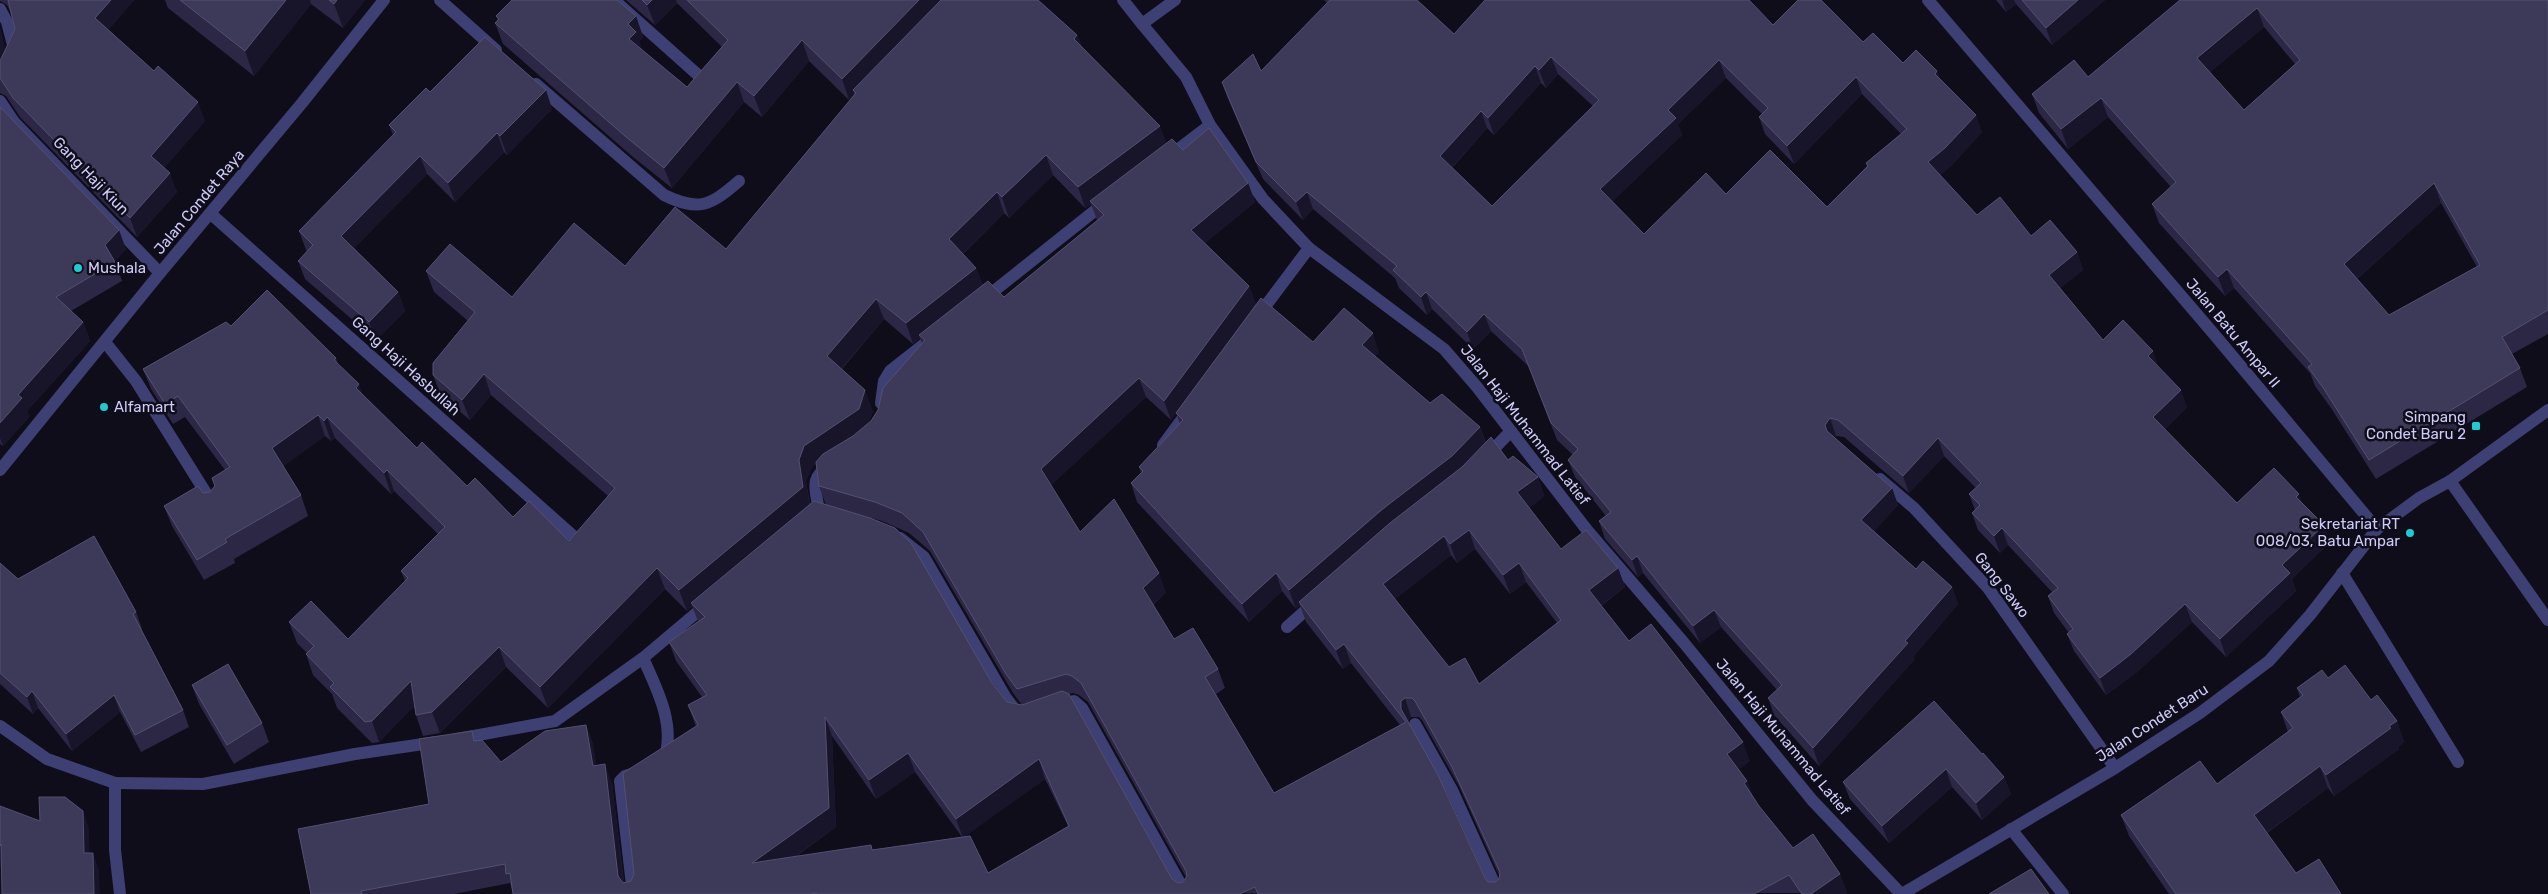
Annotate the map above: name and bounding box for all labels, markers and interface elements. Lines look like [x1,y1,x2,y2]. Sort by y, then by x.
street label: Gang Haji Kiun [49,133,133,219]
street label: Jalan Condet Raya [150,146,248,258]
place label: Mushala [88,259,146,277]
marker: Mushala [72,262,84,274]
street label: Jalan Batu Ampar II [2182,275,2284,391]
street label: Gang Haji Hasbullah [348,313,464,419]
street label: Jalan Haji Muhammad Latief [1457,341,1593,509]
place label: Alfamart [114,398,175,416]
marker: Alfamart [98,401,110,413]
place label: Simpang Condet Baru 2 [2366,408,2466,443]
marker: Simpang Condet Baru 2 [2470,420,2482,432]
place label: Sekretariat RT 008/03, Batu Ampar [2256,515,2400,550]
marker: Sekretariat RT 008/03, Batu Ampar [2404,527,2416,539]
street label: Gang Sawo [1971,549,2033,621]
street label: Jalan Haji Muhammad Latief [1712,655,1854,819]
street label: Jalan Condet Baru [2093,680,2211,766]

